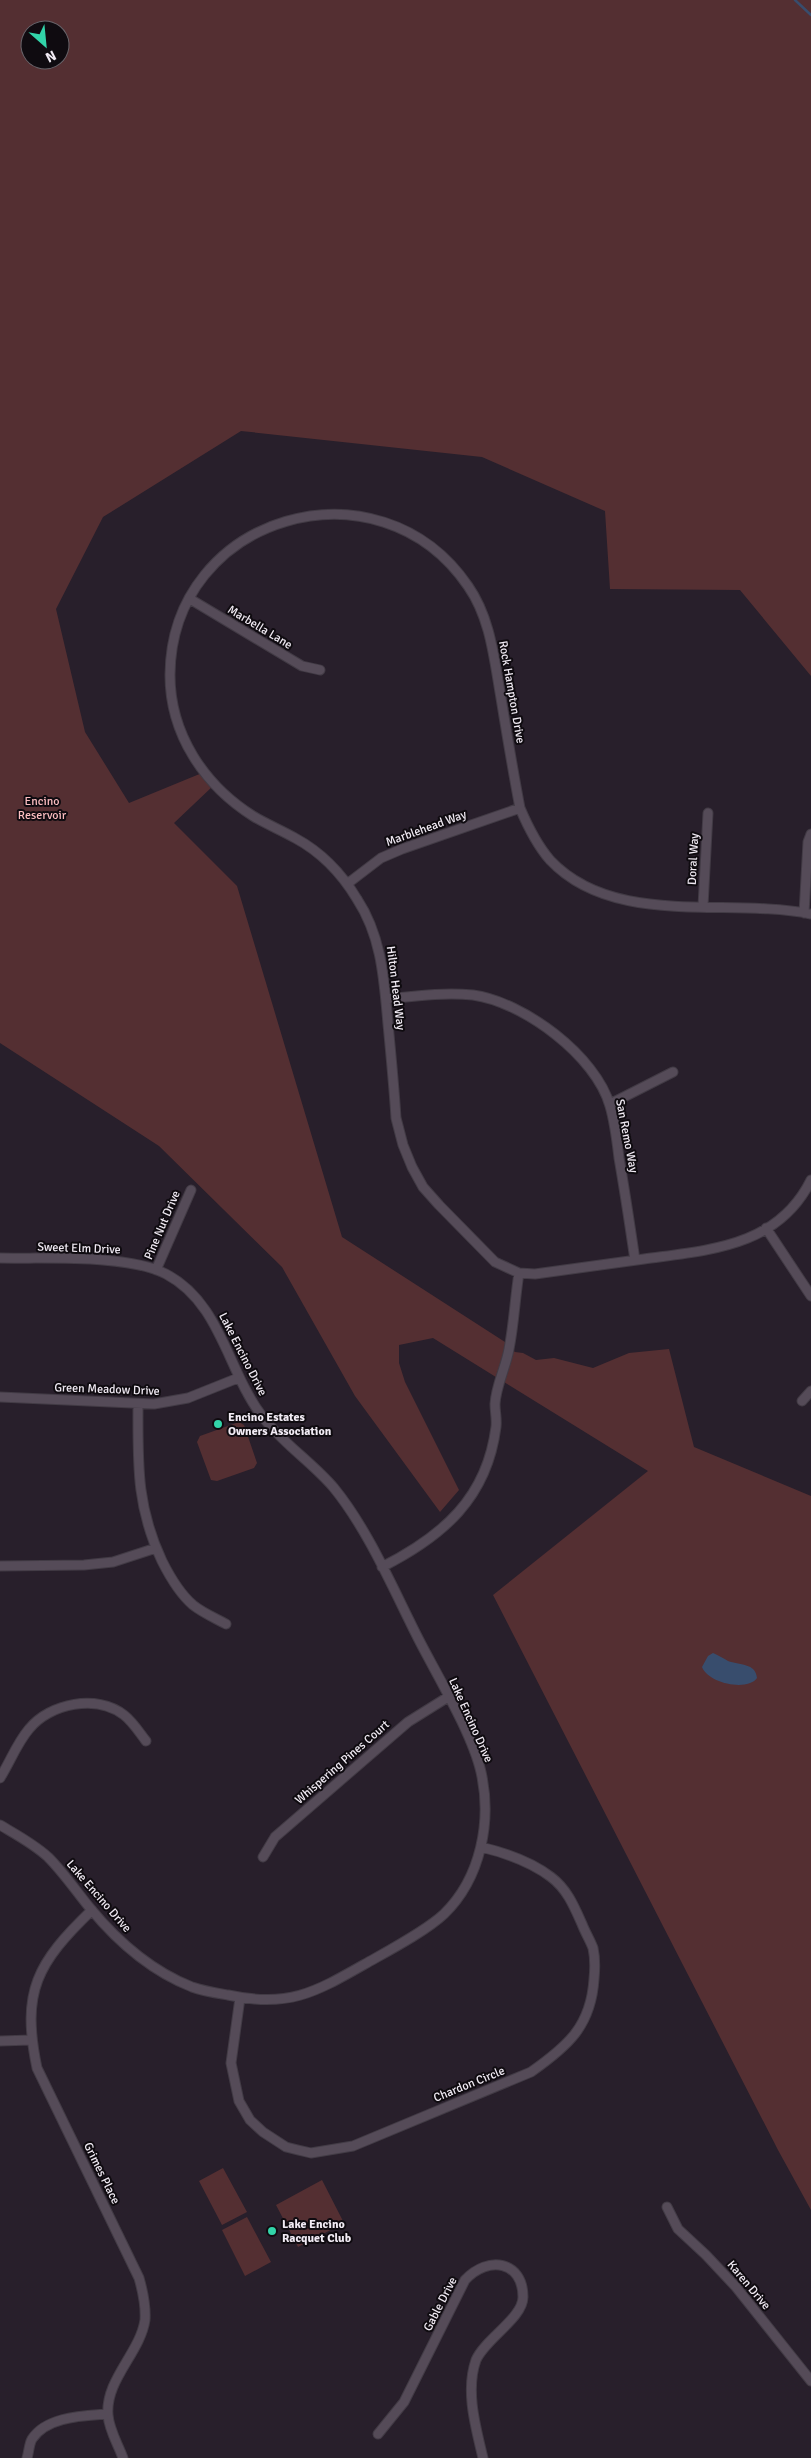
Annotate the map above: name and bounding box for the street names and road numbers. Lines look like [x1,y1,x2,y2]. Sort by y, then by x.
street label: Marbella Lane [225,602,295,653]
street label: Rock Hampton Drive [495,640,528,745]
street label: Marblehead Way [384,807,469,850]
street label: Doral Way [685,832,702,885]
street label: Hilton Head Way [383,945,408,1031]
street label: San Remo Way [612,1098,641,1175]
street label: Pine Nut Drive [141,1188,184,1262]
street label: Sweet Elm Drive [37,1240,121,1257]
street label: Lake Encino Drive [215,1310,270,1398]
street label: Green Meadow Drive [54,1380,160,1399]
street label: Lake Encino Drive [445,1675,496,1765]
street label: Whispering Pines Court [292,1717,393,1808]
street label: Lake Encino Drive [63,1857,134,1936]
street label: Chardon Circle [431,2063,507,2106]
street label: Grimes Place [80,2140,123,2207]
street label: Karen Drive [724,2258,773,2313]
street label: Gable Drive [420,2275,461,2334]

